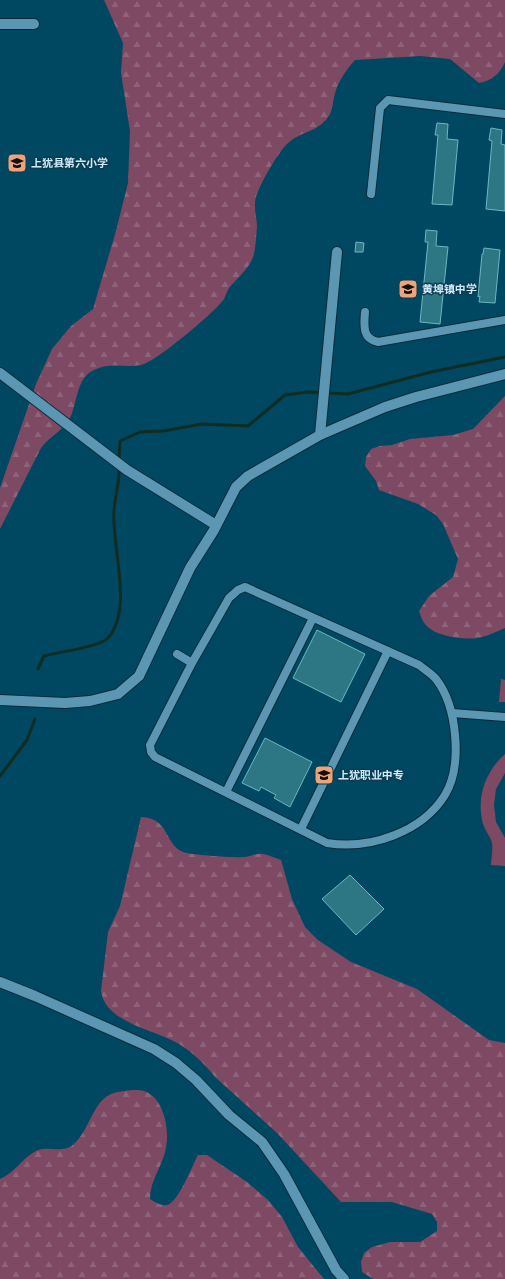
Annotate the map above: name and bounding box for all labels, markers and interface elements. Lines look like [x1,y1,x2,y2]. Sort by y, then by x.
school or university icon: 上犹县第六小学 [6,152,28,174]
place label: 上犹县第六小学 [31,155,108,170]
school or university icon: 黄埠镇中学 [397,278,419,300]
place label: 黄埠镇中学 [422,281,477,296]
school or university icon: 上犹职业中专 [313,764,335,786]
place label: 上犹职业中专 [338,767,404,782]

